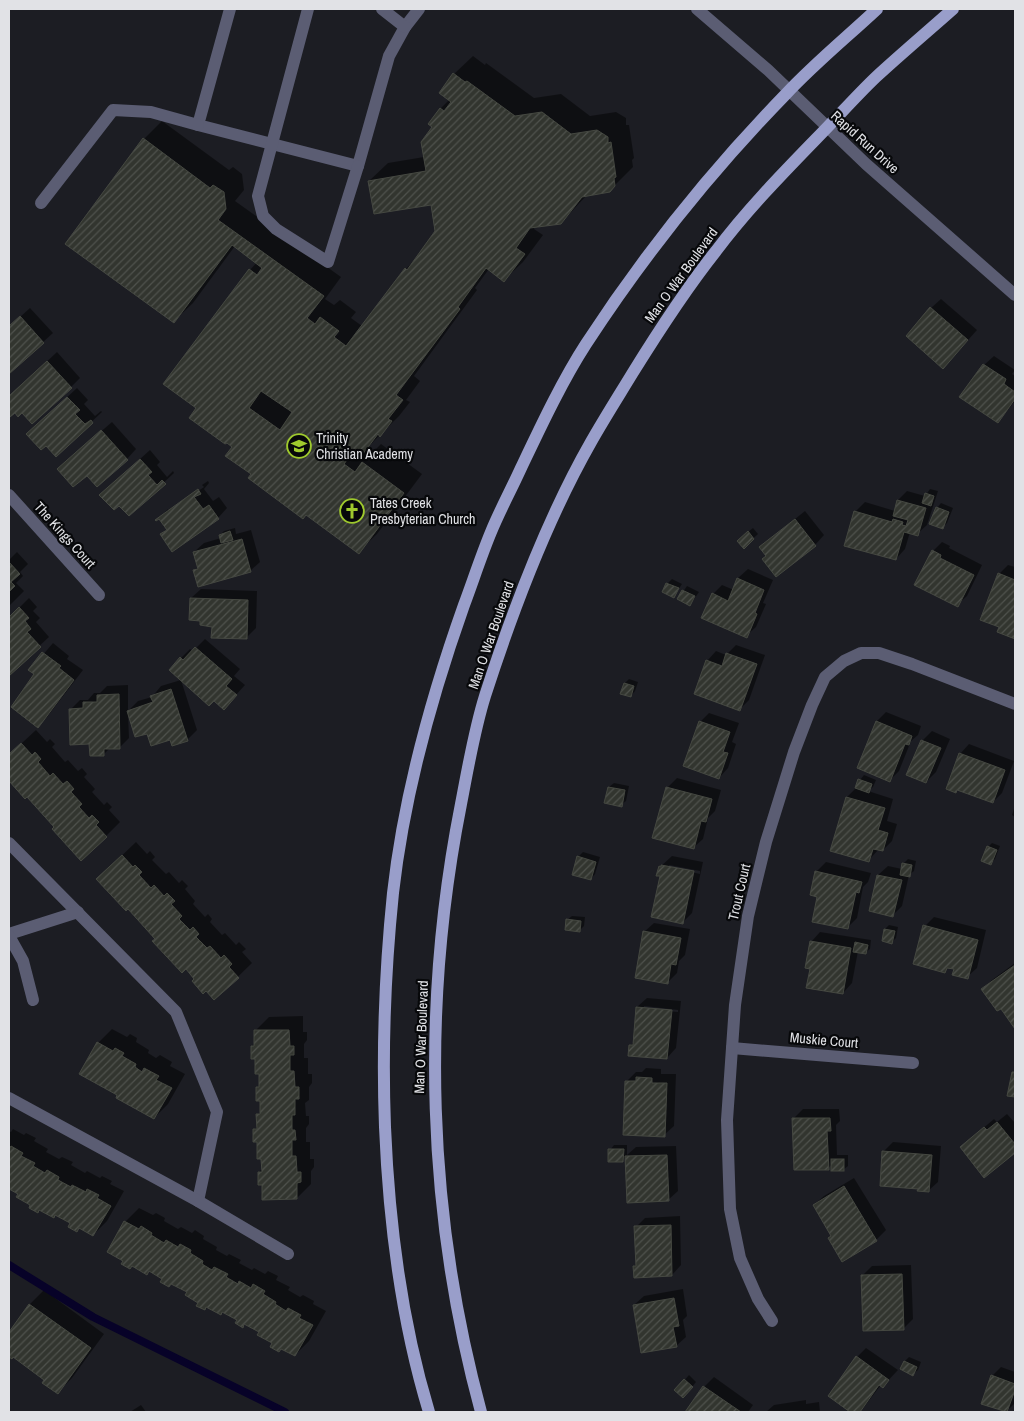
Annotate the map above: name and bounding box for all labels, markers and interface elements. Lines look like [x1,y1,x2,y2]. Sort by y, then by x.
street label: Rapid Run Drive [827,107,903,177]
street label: Man O War Boulevard [640,224,722,326]
place label: Trinity Christian Academy [316,429,413,463]
school or university icon: Trinity Christian Academy [286,433,312,459]
place label: Tates Creek Presbyterian Church [370,494,475,528]
street label: The Kings Court [30,498,100,572]
church icon: Tates Creek Presbyterian Church [339,498,365,524]
street label: Man O War Boulevard [464,579,518,691]
street label: Trout Court [724,862,754,922]
street label: Man O War Boulevard [410,980,432,1094]
street label: Muskie Court [789,1028,859,1052]

